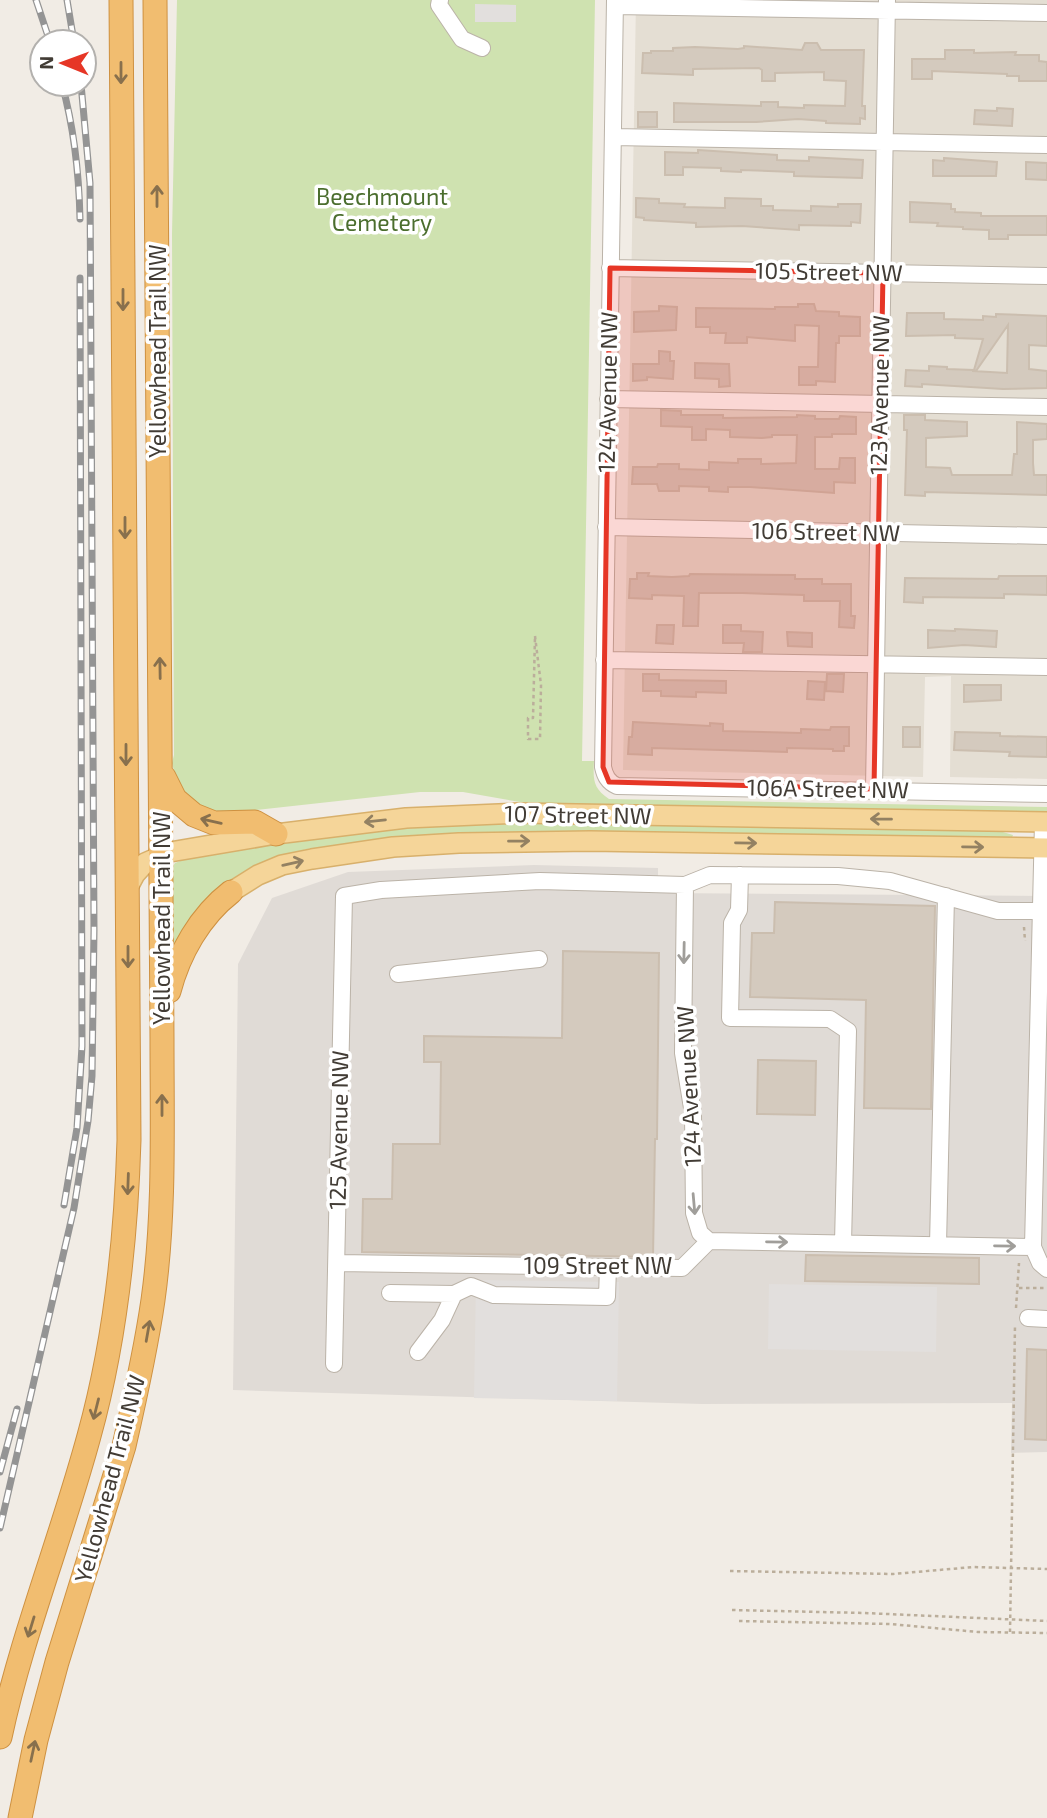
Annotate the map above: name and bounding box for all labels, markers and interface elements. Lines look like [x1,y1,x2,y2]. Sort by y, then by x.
north arrow [28,28,98,98]
text: N [34,56,57,70]
one-way arrow [114,61,128,84]
park label: Beechmount Cemetery [316,182,448,236]
one-way arrow [150,185,164,208]
street label: Yellowhead Trail NW [143,244,171,458]
street label: 105 Street NW [755,256,903,286]
one-way arrow [116,289,130,312]
street label: 124 Avenue NW [592,311,622,473]
street label: 123 Avenue NW [864,315,894,475]
one-way arrow [118,516,131,539]
street label: 106 Street NW [752,516,901,546]
one-way arrow [153,657,167,680]
one-way arrow [119,744,133,767]
street label: 106A Street NW [747,773,910,803]
street label: 107 Street NW [504,799,652,829]
street label: Yellowhead Trail NW [147,811,175,1025]
one-way arrow [870,812,893,826]
one-way arrow [200,813,223,827]
one-way arrow [365,814,387,827]
one-way arrow [507,834,530,848]
one-way arrow [734,837,757,850]
one-way arrow [962,840,985,854]
one-way arrow [281,856,303,869]
one-way arrow [677,942,691,965]
one-way arrow [121,945,134,968]
street label: 124 Avenue NW [670,1005,706,1167]
street label: 125 Avenue NW [323,1050,353,1210]
one-way arrow [155,1093,169,1116]
one-way arrow [121,1173,134,1196]
one-way arrow [688,1193,701,1215]
one-way arrow [765,1235,788,1249]
one-way arrow [993,1240,1016,1253]
street label: 109 Street NW [524,1251,672,1279]
one-way arrow [142,1320,155,1343]
street label: Yellowhead Trail NW [68,1372,150,1586]
one-way arrow [89,1397,102,1420]
one-way arrow [23,1616,36,1638]
one-way arrow [27,1740,41,1763]

